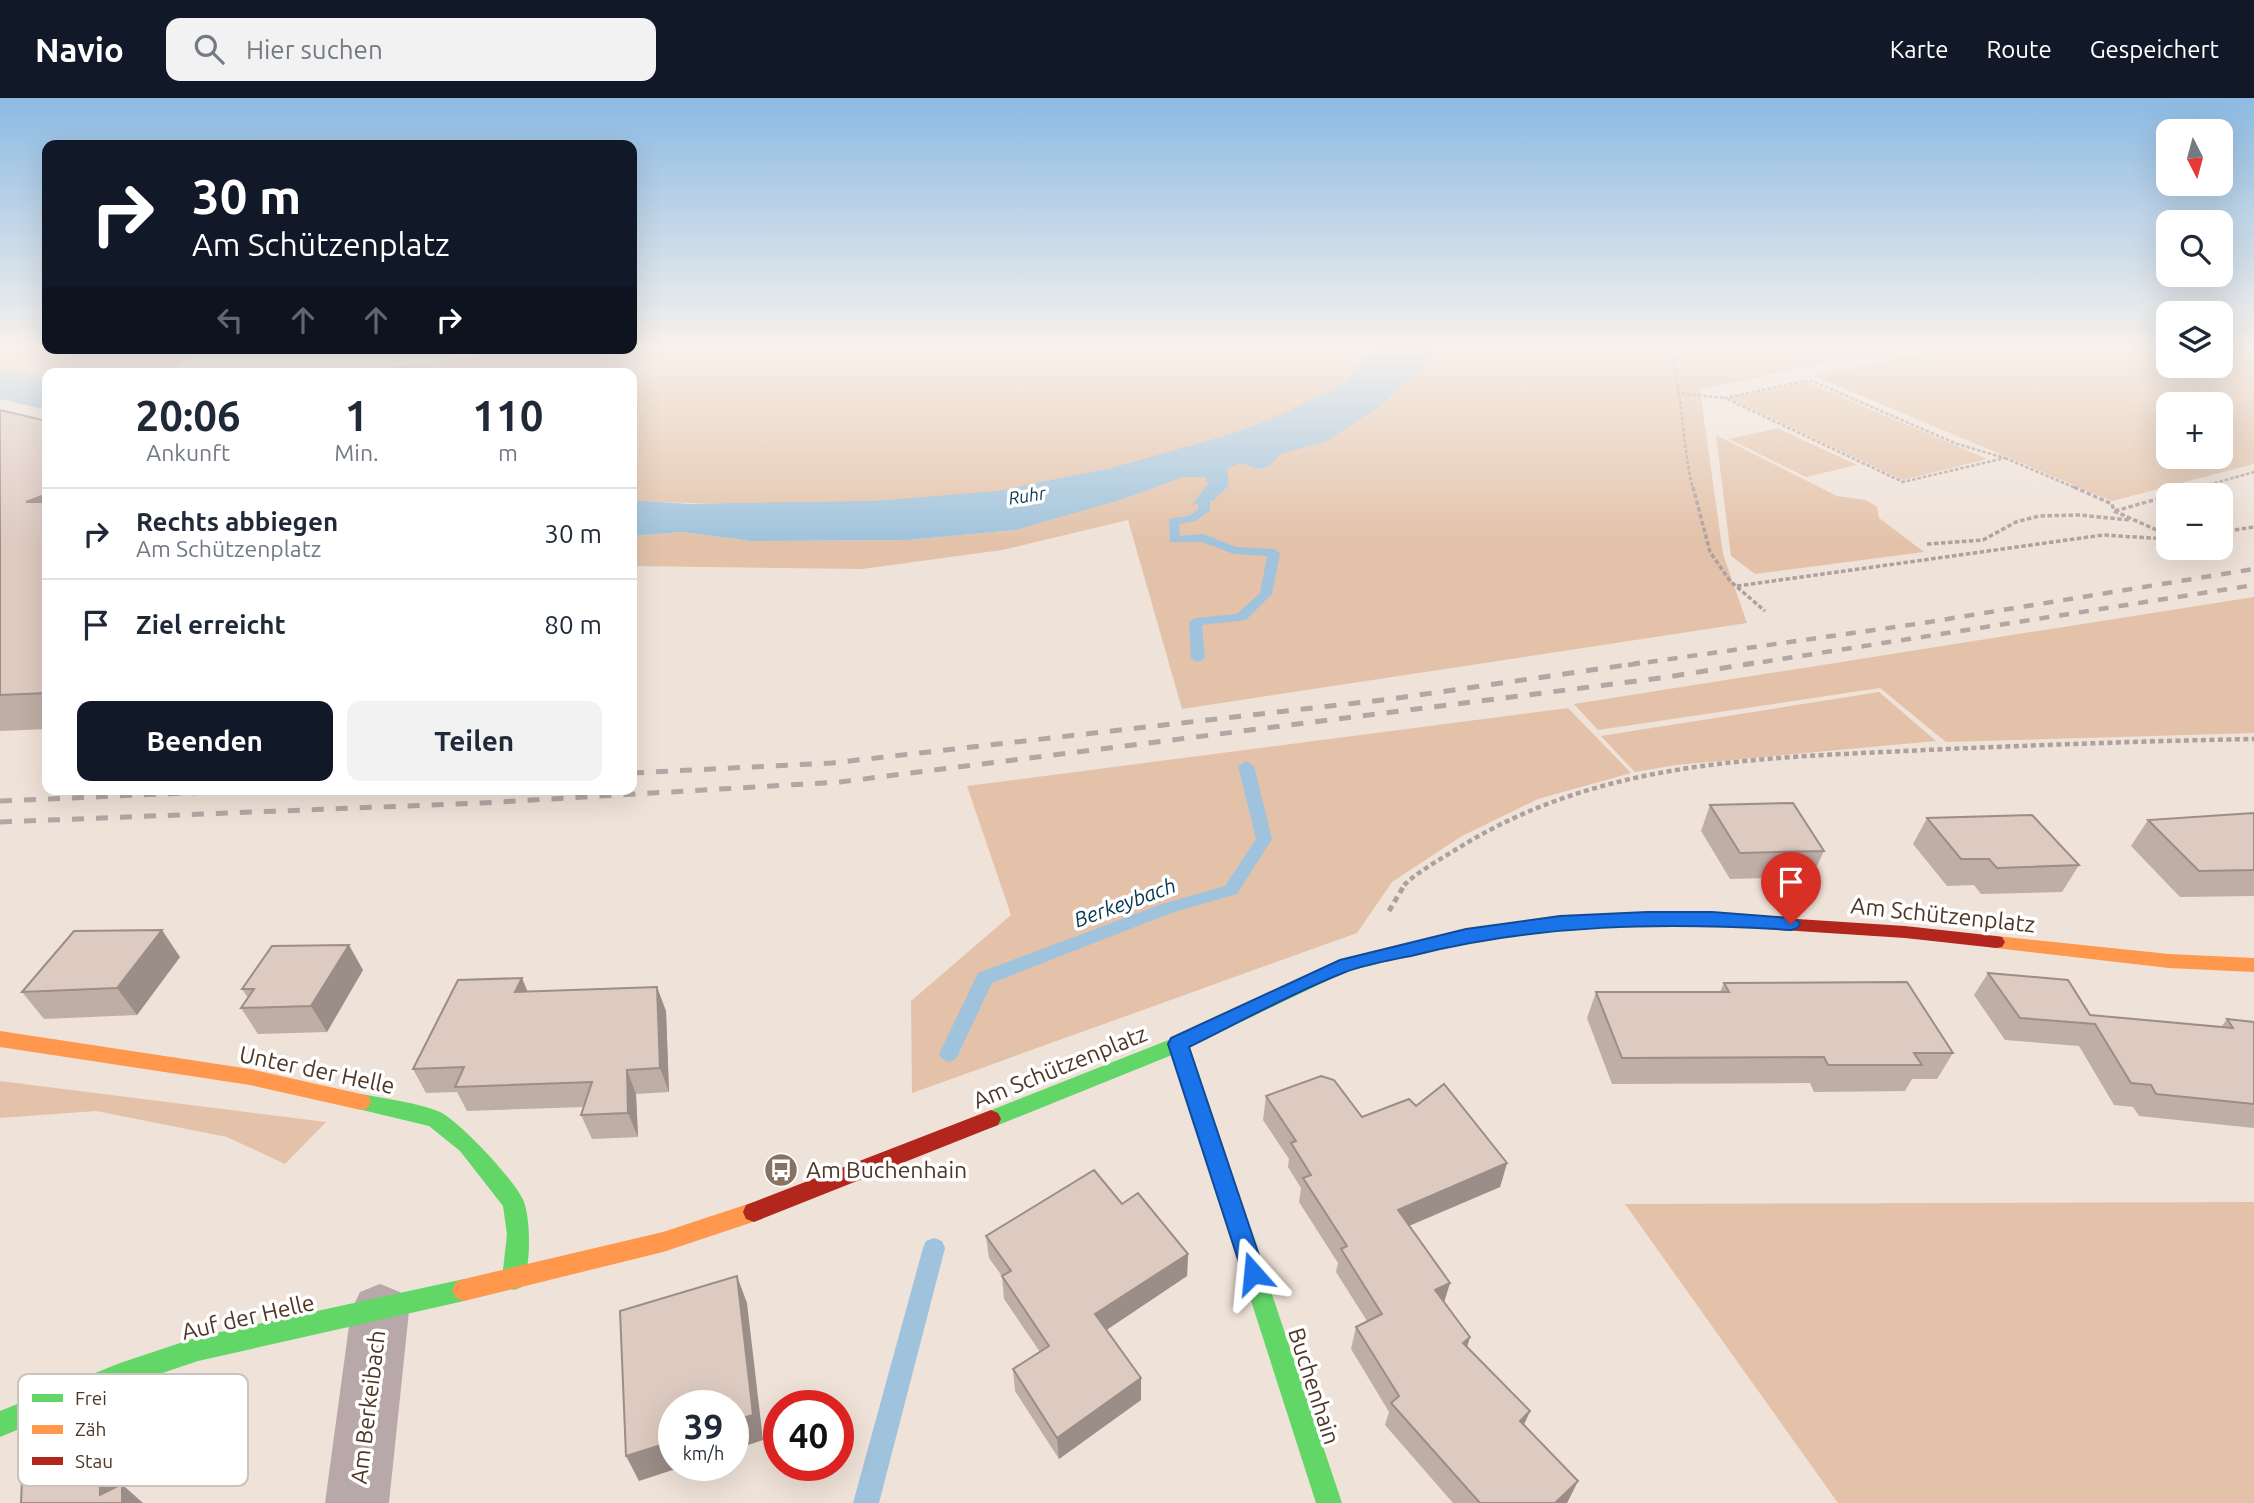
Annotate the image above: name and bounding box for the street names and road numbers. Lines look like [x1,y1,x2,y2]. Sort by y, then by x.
street label: Am Schützenplatz [1850,892,2036,937]
street label: Am Schützenplatz [969,1020,1150,1113]
street label: Unter der Helle [237,1041,397,1098]
street label: Auf der Helle [179,1289,317,1344]
street label: Buchenhain [1284,1324,1345,1447]
street label: Am Berkeibach [346,1329,389,1485]

